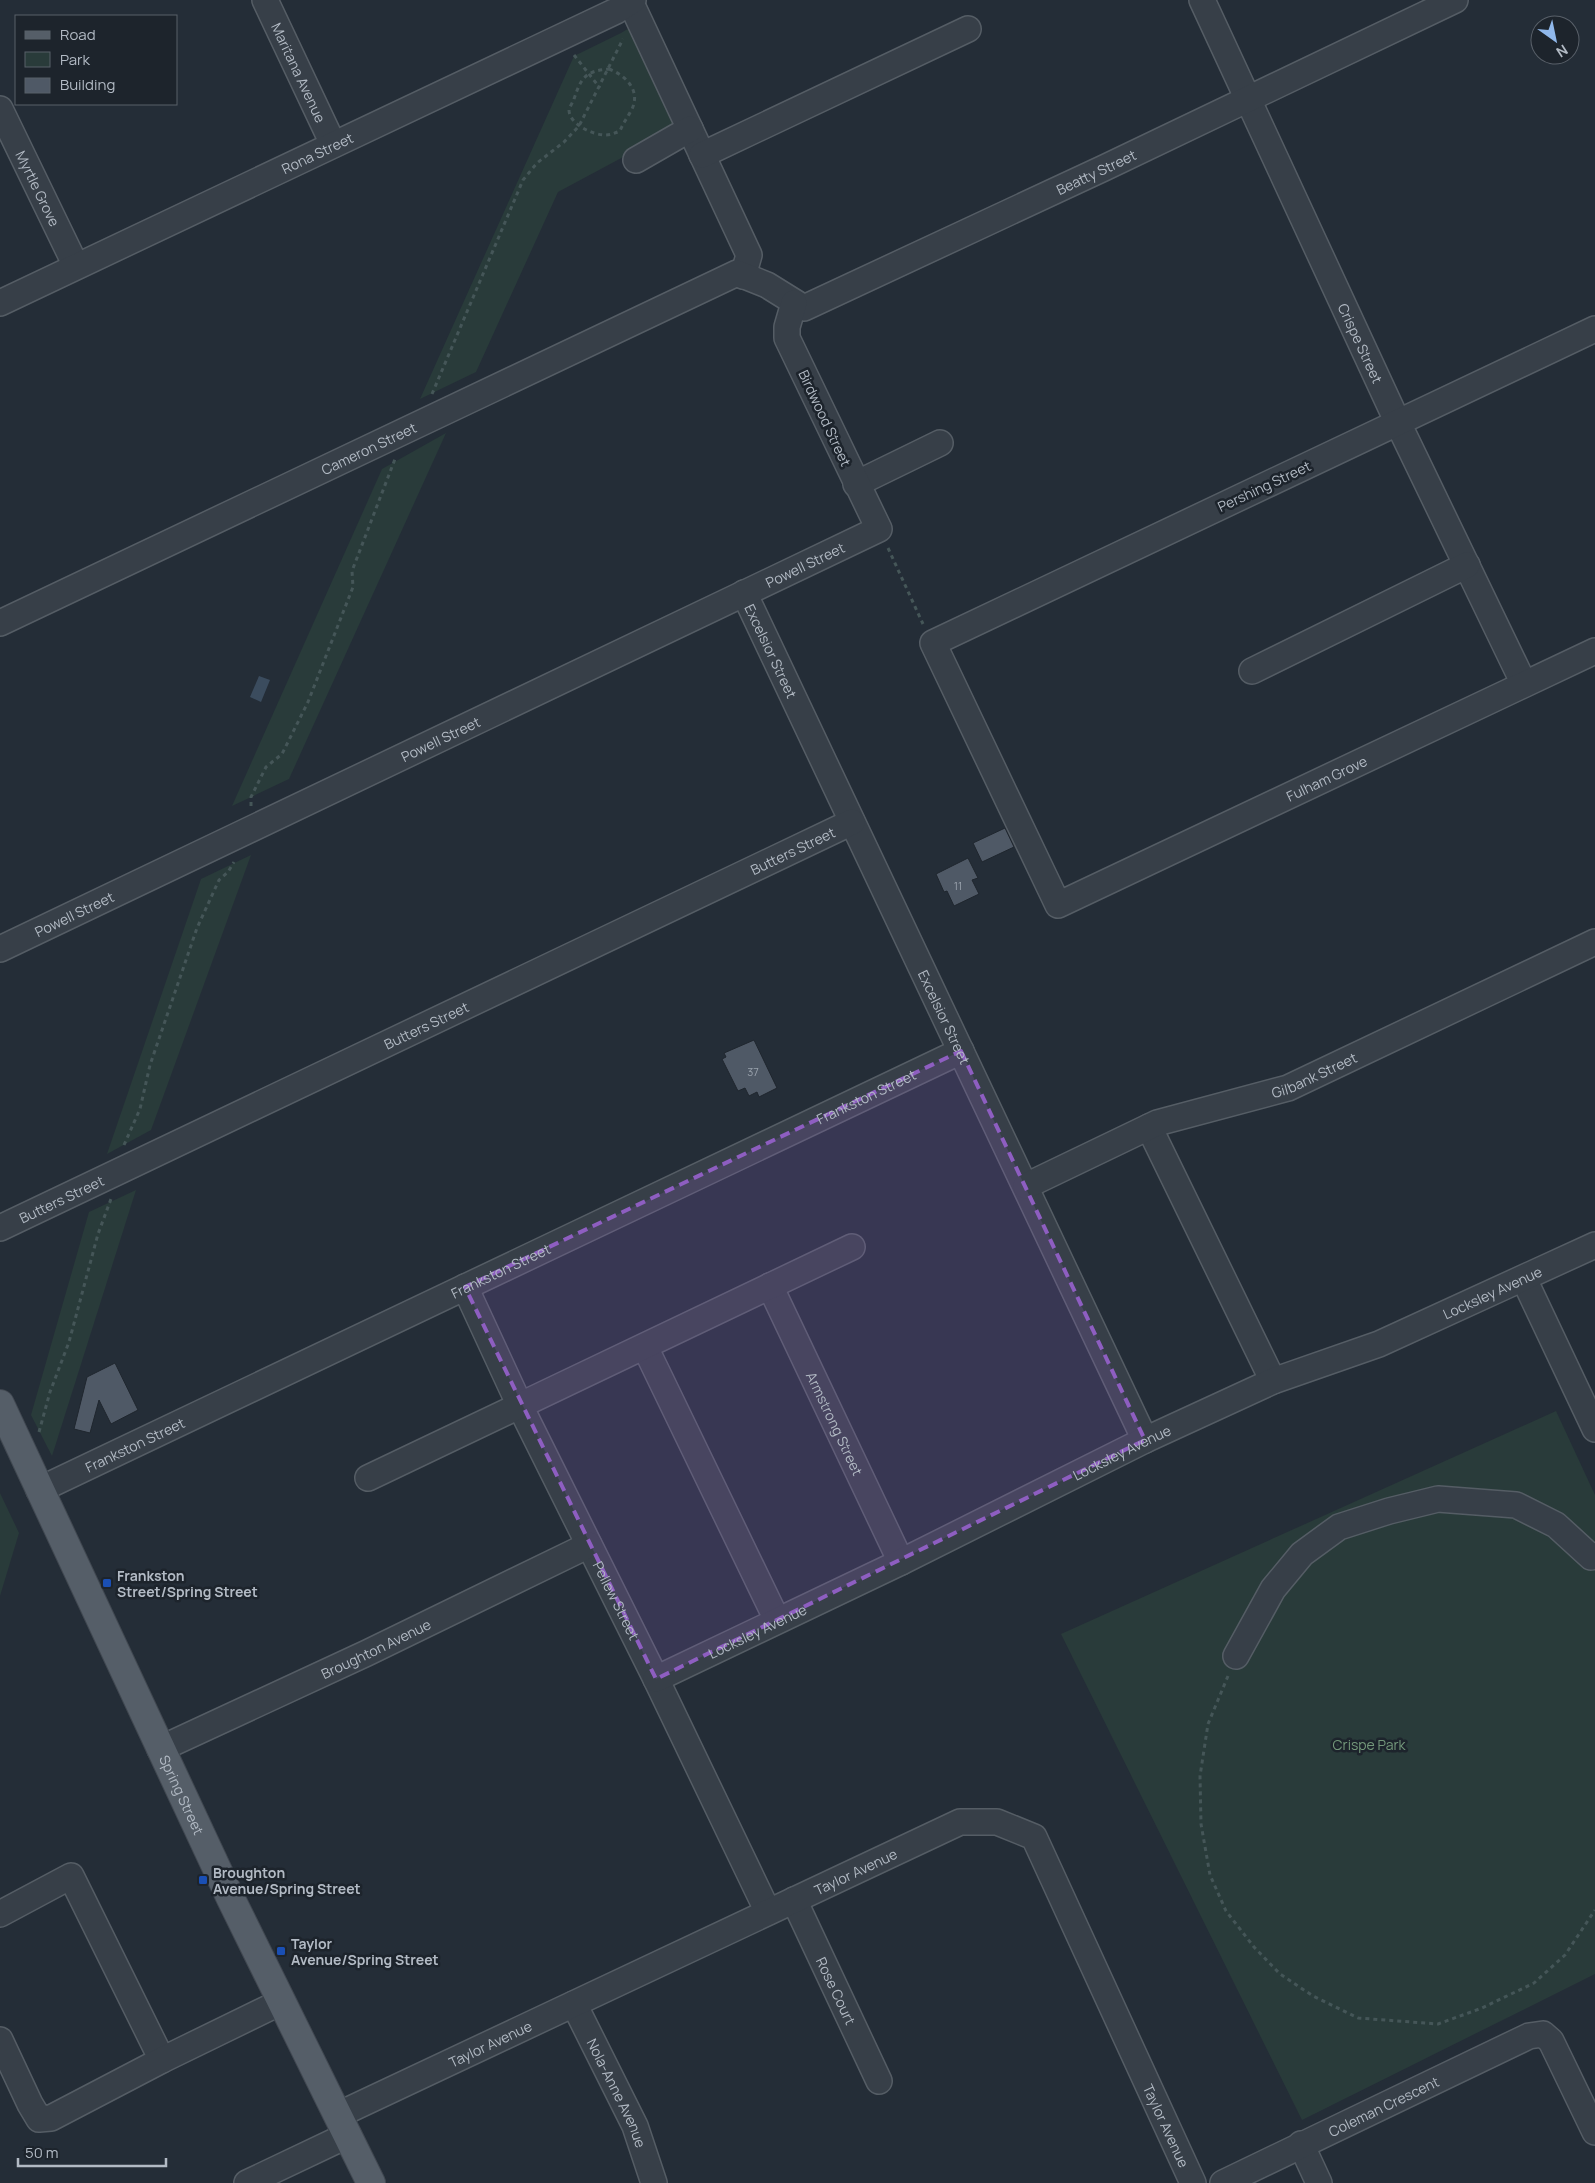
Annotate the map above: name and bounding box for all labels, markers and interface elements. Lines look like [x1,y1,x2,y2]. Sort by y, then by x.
legend [15,15,178,105]
north arrow [1530,15,1580,65]
street label: Maritana Avenue [267,19,331,125]
text: Road [60,24,96,45]
text: N [1553,41,1572,62]
text: Park [60,49,90,70]
text: Building [60,74,115,95]
street label: Rona Street [278,127,356,178]
street label: Beatty Street [1053,144,1139,199]
street label: Myrtle Grove [12,147,65,229]
street label: Crispe Street [1334,300,1388,386]
street label: Birdwood Street [794,367,856,470]
street label: Cameron Street [318,417,420,479]
street label: Pershing Street [1214,456,1314,516]
street label: Powell Street [762,537,848,591]
street label: Excelsior Street [741,601,802,701]
street label: Powell Street [398,711,483,766]
street label: Fulham Grove [1283,751,1370,805]
street label: Butters Street [747,822,838,879]
house number: 11 [954,878,962,893]
street label: Powell Street [31,886,117,941]
street label: Excelsior Street [914,967,975,1067]
street label: Butters Street [381,997,472,1053]
street label: Gilbank Street [1269,1047,1360,1102]
house number: 37 [747,1064,759,1079]
street label: Frankston Street [813,1064,919,1128]
street label: Butters Street [16,1170,107,1227]
street label: Frankston Street [448,1238,554,1302]
street label: Locksley Avenue [1440,1261,1545,1323]
street label: Armstrong Street [802,1368,868,1479]
street label: Frankston Street [82,1412,188,1476]
street label: Locksley Avenue [1069,1420,1174,1484]
street label: Pellew Street [589,1558,645,1643]
place label: Frankston Street/Spring Street [117,1566,258,1601]
marker: Frankston Street/Spring Street [101,1577,113,1589]
street label: Locksley Avenue [705,1599,809,1662]
street label: Broughton Avenue [318,1614,434,1683]
park label: Crispe Park [1333,1735,1406,1754]
street label: Spring Street [155,1752,209,1838]
street label: Taylor Avenue [811,1844,900,1899]
place label: Broughton Avenue/Spring Street [213,1863,361,1898]
marker: Broughton Avenue/Spring Street [197,1874,209,1886]
place label: Taylor Avenue/Spring Street [291,1934,439,1969]
marker: Taylor Avenue/Spring Street [275,1945,287,1957]
street label: Rose Court [812,1954,861,2028]
street label: Taylor Avenue [445,2016,535,2071]
street label: Nola-Anne Avenue [583,2035,651,2150]
street label: Coleman Crescent [1325,2071,1442,2141]
street label: Taylor Avenue [1139,2081,1194,2170]
scale bar [18,2136,165,2168]
text: 50 m [25,2142,59,2163]

